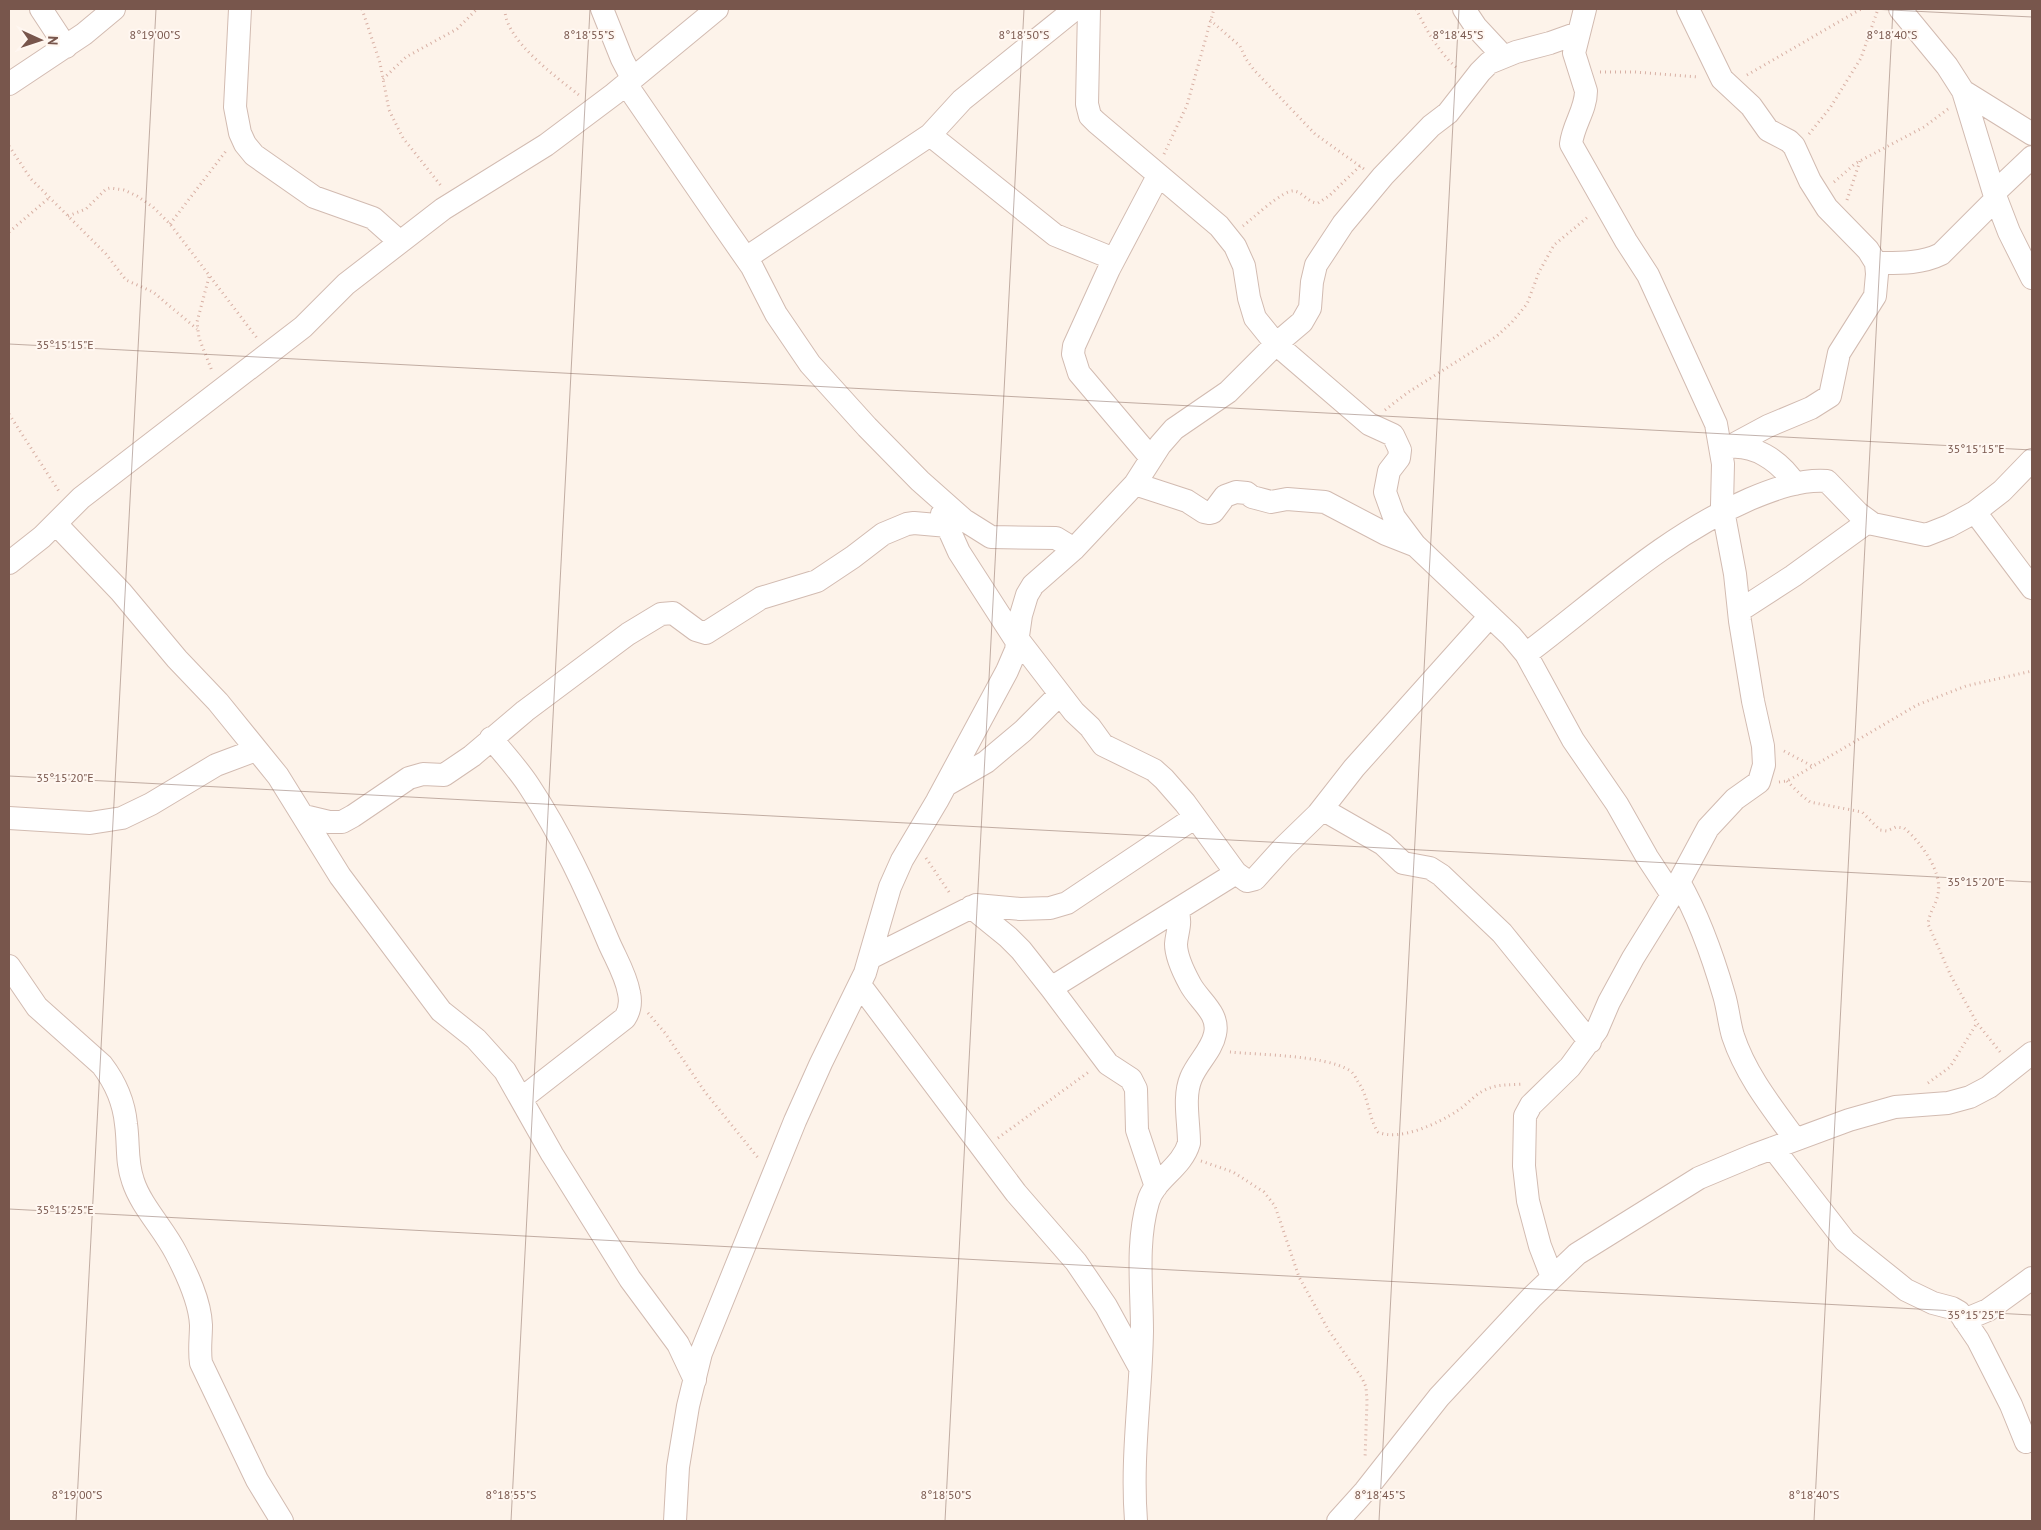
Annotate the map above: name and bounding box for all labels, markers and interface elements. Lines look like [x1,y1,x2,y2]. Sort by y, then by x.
north arrow [15,15,65,65]
text: 8°19'00"S [130,27,180,42]
text: 8°18'55"S [564,27,614,42]
text: 8°18'50"S [999,27,1049,42]
text: 8°18'45"S [1433,27,1483,42]
text: 8°18'40"S [1867,27,1917,42]
text: N [44,36,62,46]
text: 35°15'15"E [36,337,94,352]
text: 35°15'15"E [1947,441,2005,456]
text: 35°15'20"E [36,770,94,785]
text: 35°15'20"E [1947,874,2005,889]
text: 35°15'25"E [36,1202,94,1217]
text: 35°15'25"E [1947,1307,2005,1322]
text: 8°19'00"S [52,1487,102,1502]
text: 8°18'55"S [486,1487,536,1502]
text: 8°18'50"S [921,1487,971,1502]
text: 8°18'45"S [1355,1487,1405,1502]
text: 8°18'40"S [1789,1487,1839,1502]

